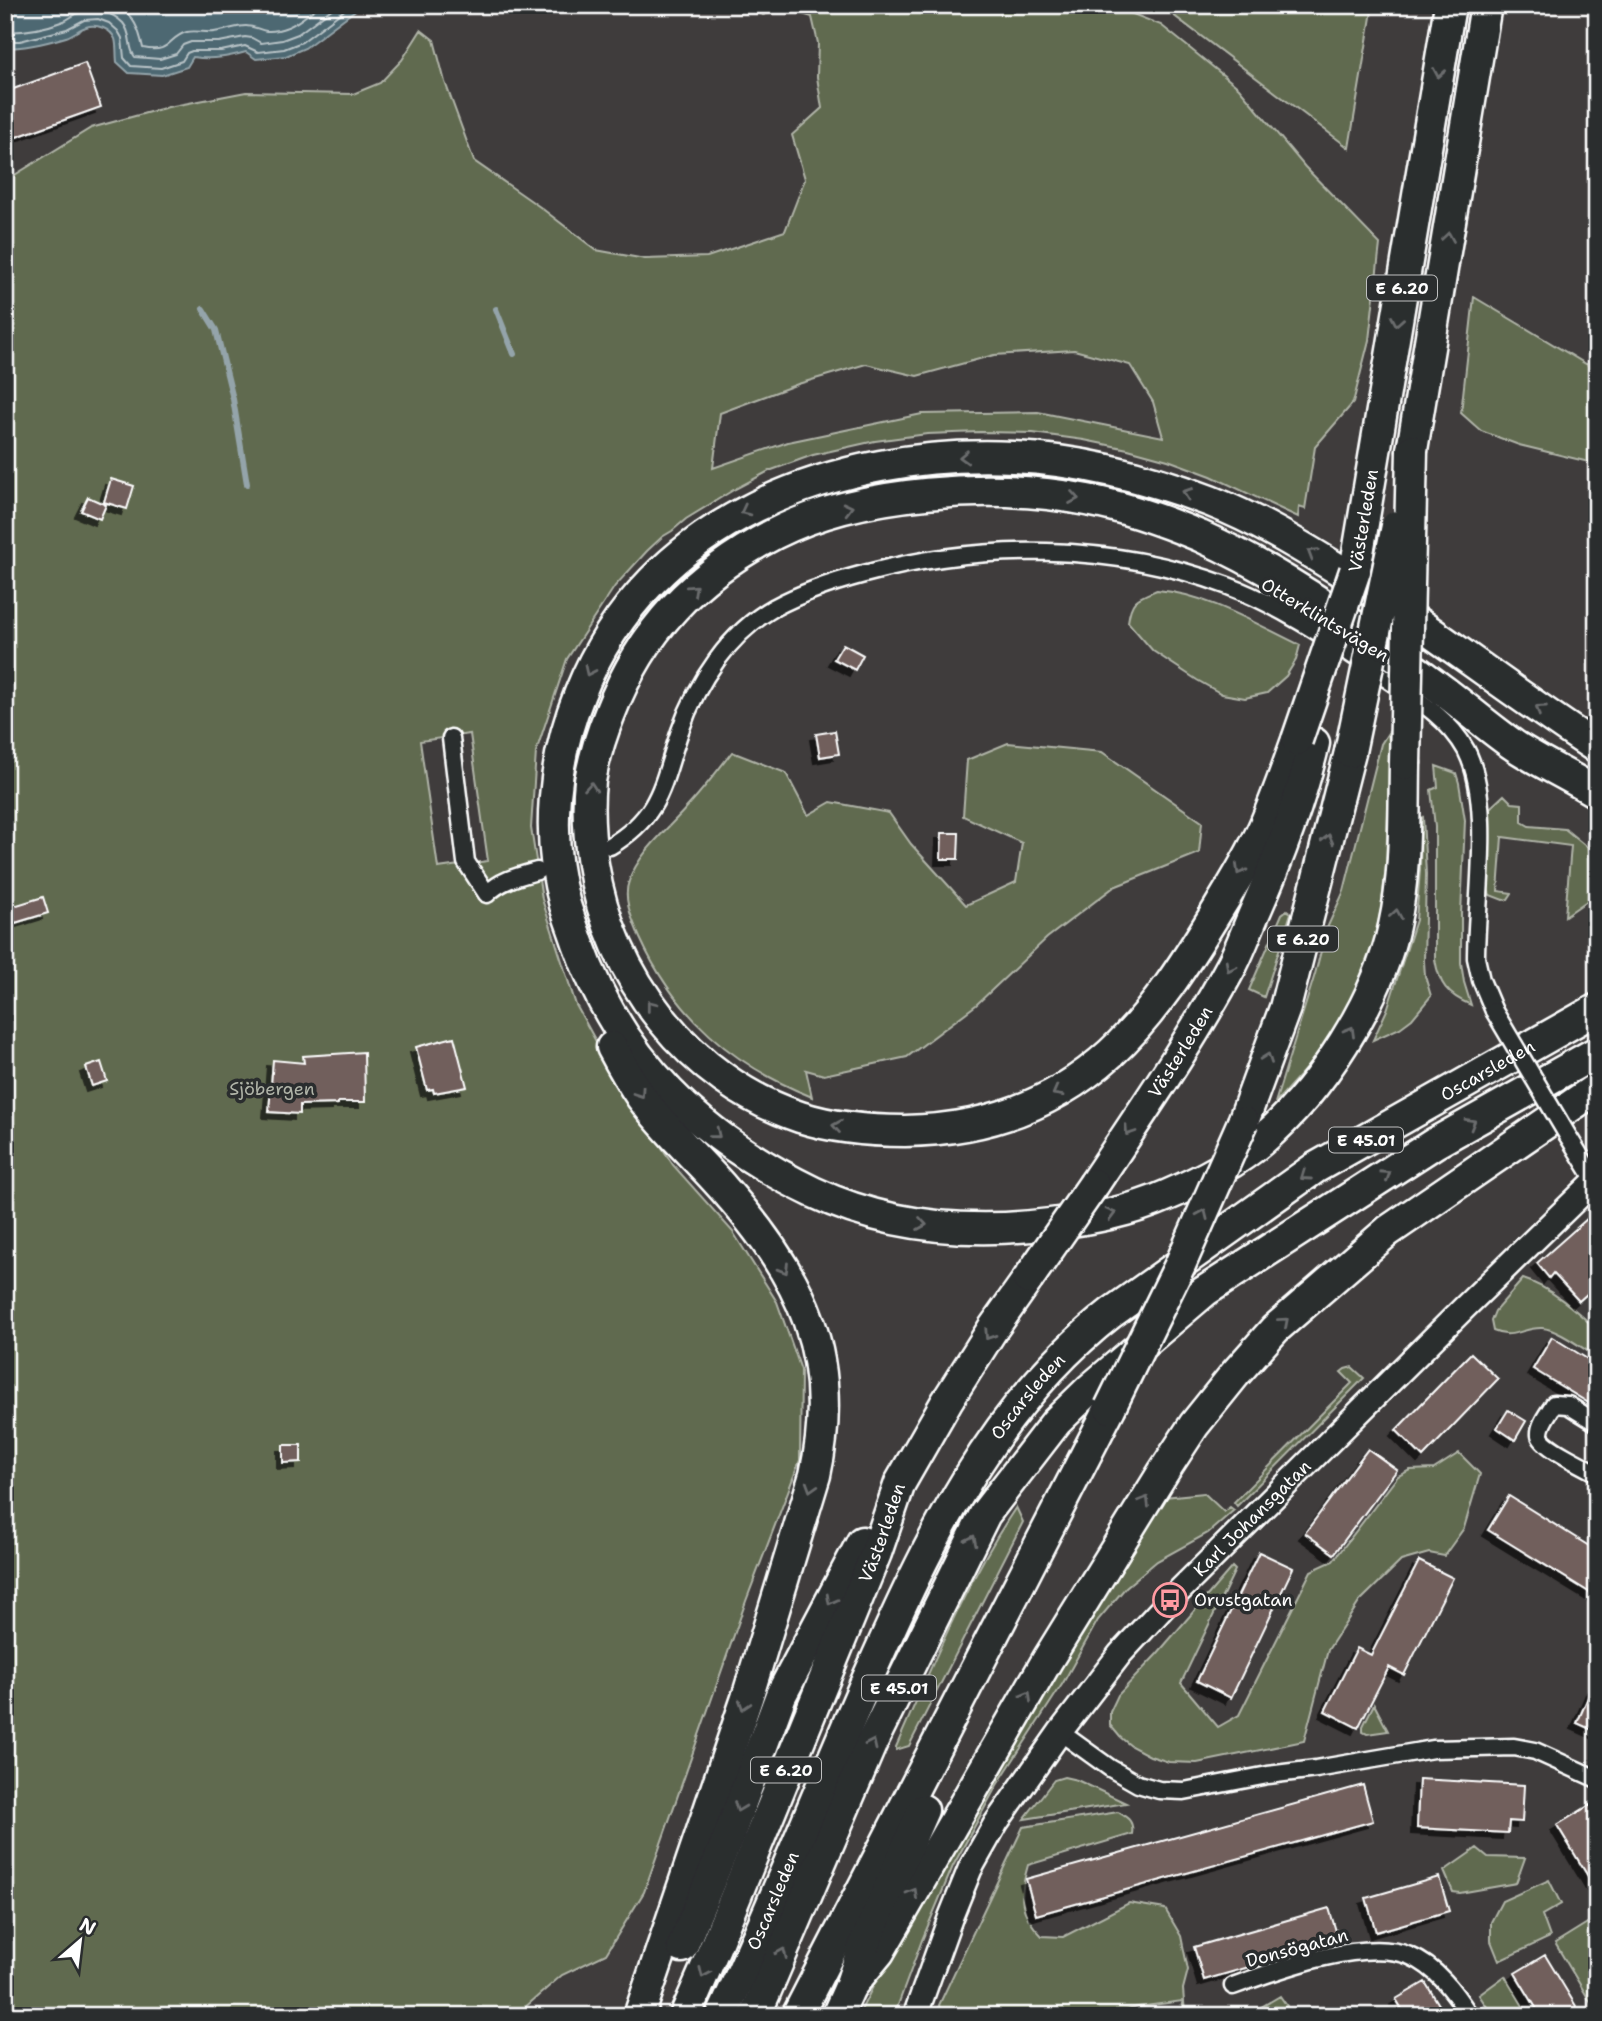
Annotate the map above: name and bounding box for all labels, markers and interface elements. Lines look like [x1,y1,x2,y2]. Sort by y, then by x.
one-way arrow [1432,67,1447,78]
one-way arrow [1440,232,1455,243]
road number: E 6.20 [1367,276,1437,300]
one-way arrow [1390,315,1405,327]
one-way arrow [958,449,969,465]
street label: Västerleden [1343,467,1384,574]
one-way arrow [1182,487,1194,501]
one-way arrow [1068,490,1080,505]
one-way arrow [842,502,854,516]
one-way arrow [740,503,752,517]
one-way arrow [1307,549,1320,562]
street label: Otterklintsvägen [1257,572,1393,668]
one-way arrow [684,585,697,597]
one-way arrow [584,664,598,677]
one-way arrow [1535,705,1548,718]
one-way arrow [583,781,598,793]
one-way arrow [1320,833,1335,845]
one-way arrow [1235,863,1249,875]
one-way arrow [1388,908,1403,920]
road number: E 6.20 [1268,926,1338,951]
one-way arrow [1225,960,1238,972]
one-way arrow [647,1001,660,1013]
street label: Västerleden [1143,1001,1218,1102]
one-way arrow [1342,1026,1355,1038]
street label: Oscarsleden [1436,1034,1539,1107]
one-way arrow [1258,1052,1272,1064]
park label: Sjöbergen [229,1077,315,1101]
one-way arrow [1052,1084,1065,1097]
one-way arrow [632,1085,644,1098]
one-way arrow [1464,1118,1477,1131]
one-way arrow [831,1119,843,1134]
one-way arrow [1125,1123,1138,1136]
one-way arrow [708,1125,720,1138]
road number: E 45.01 [1329,1128,1403,1152]
one-way arrow [1300,1168,1313,1180]
one-way arrow [1378,1170,1391,1183]
one-way arrow [1105,1208,1117,1222]
one-way arrow [1195,1209,1209,1221]
one-way arrow [916,1216,928,1231]
one-way arrow [776,1261,789,1274]
one-way arrow [1275,1318,1288,1330]
one-way arrow [984,1327,997,1340]
street label: Oscarsleden [985,1348,1070,1445]
street label: Karl Johansgatan [1188,1455,1316,1582]
street label: Västerleden [853,1480,911,1586]
one-way arrow [805,1481,820,1493]
one-way arrow [1136,1496,1149,1509]
one-way arrow [964,1535,978,1547]
bus stop icon: Orustgatan [1151,1581,1189,1619]
place label: Orustgatan [1194,1588,1292,1612]
one-way arrow [826,1593,840,1605]
road number: E 45.01 [862,1676,936,1700]
one-way arrow [1019,1691,1032,1703]
one-way arrow [738,1698,753,1710]
one-way arrow [864,1739,878,1751]
road number: E 6.20 [751,1758,821,1782]
one-way arrow [733,1801,747,1813]
street label: Oscarsleden [741,1848,805,1954]
one-way arrow [905,1888,918,1900]
north arrow [46,1906,116,1976]
text: N [75,1912,100,1941]
street label: Donsögatan [1243,1923,1351,1973]
one-way arrow [774,1948,788,1960]
one-way arrow [698,1966,712,1978]

